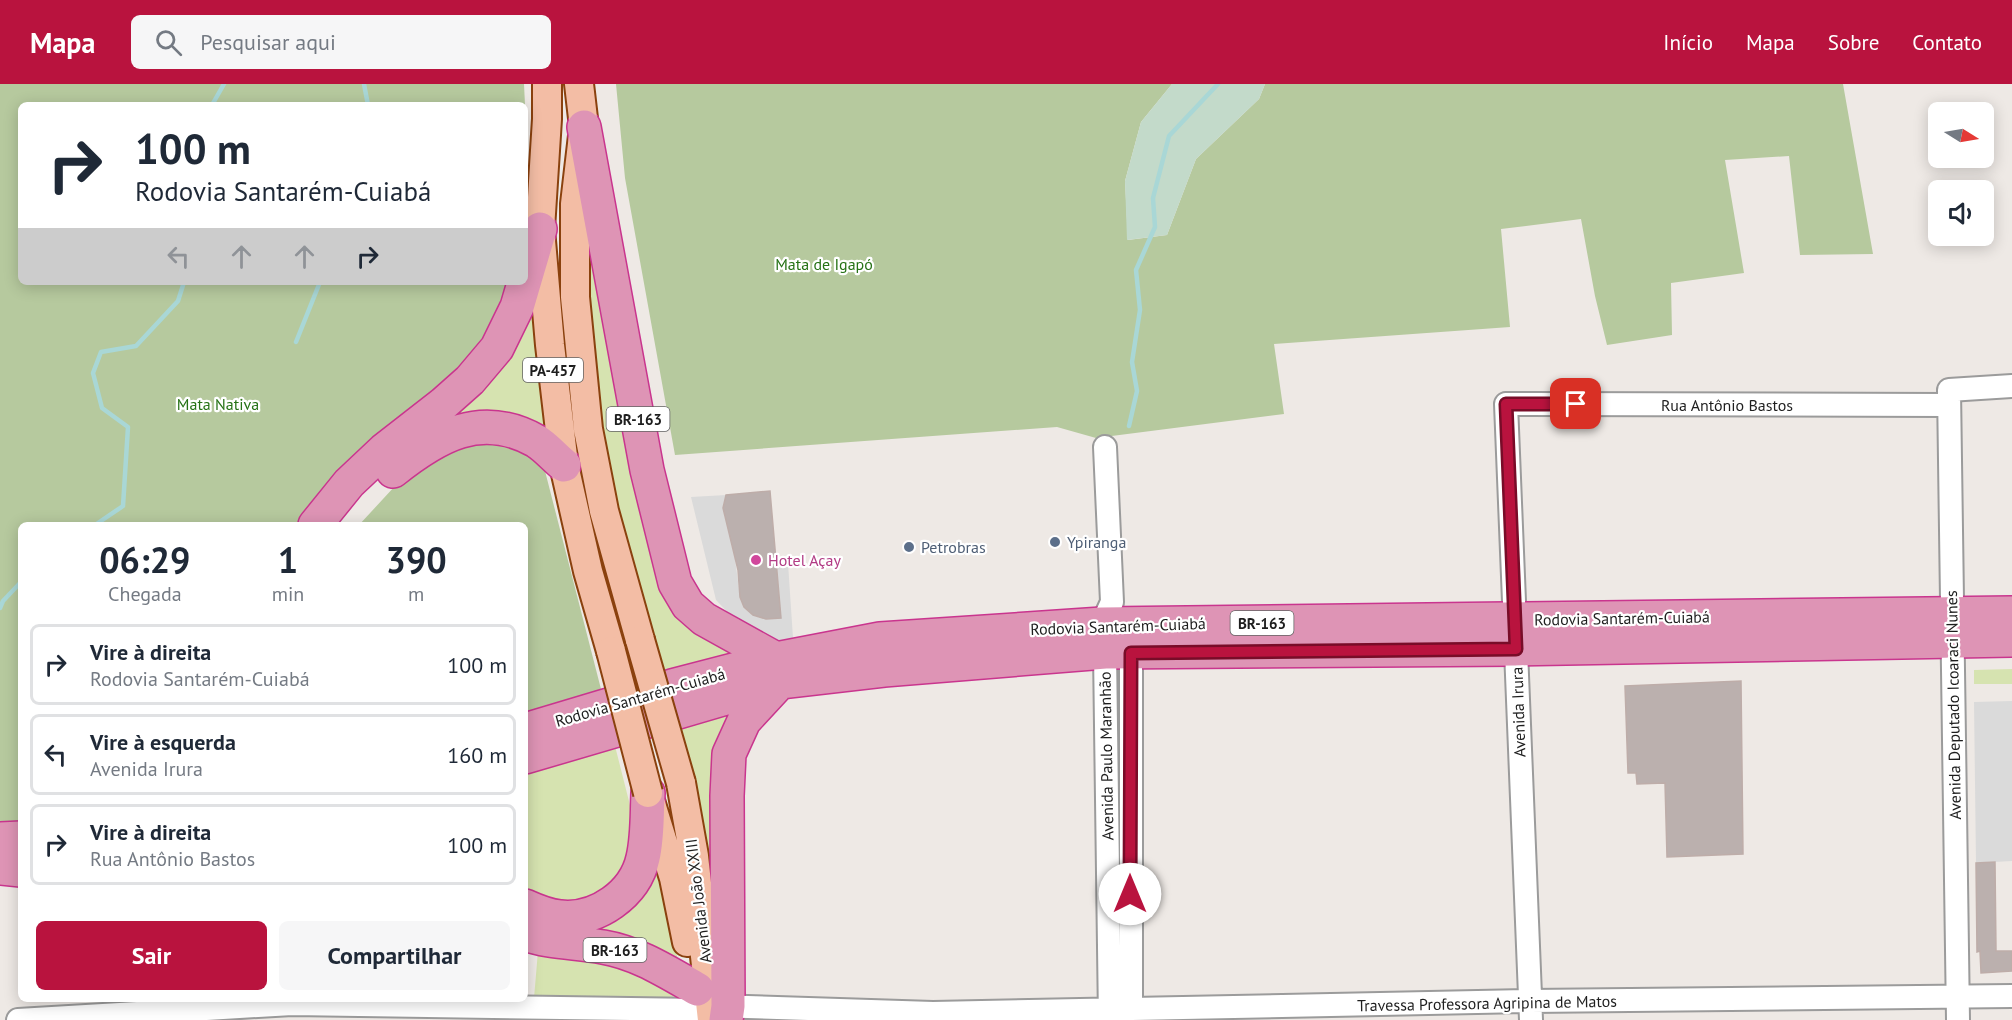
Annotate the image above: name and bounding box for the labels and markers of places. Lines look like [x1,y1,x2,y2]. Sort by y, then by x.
pin [1550,378,1601,429]
place label: Ypiranga [1067,532,1126,552]
marker: Ypiranga [1048,535,1062,549]
place label: Petrobras [921,537,986,557]
marker: Petrobras [902,540,916,554]
place label: Hotel Açay [768,550,841,570]
marker: Hotel Açay [749,553,763,567]

